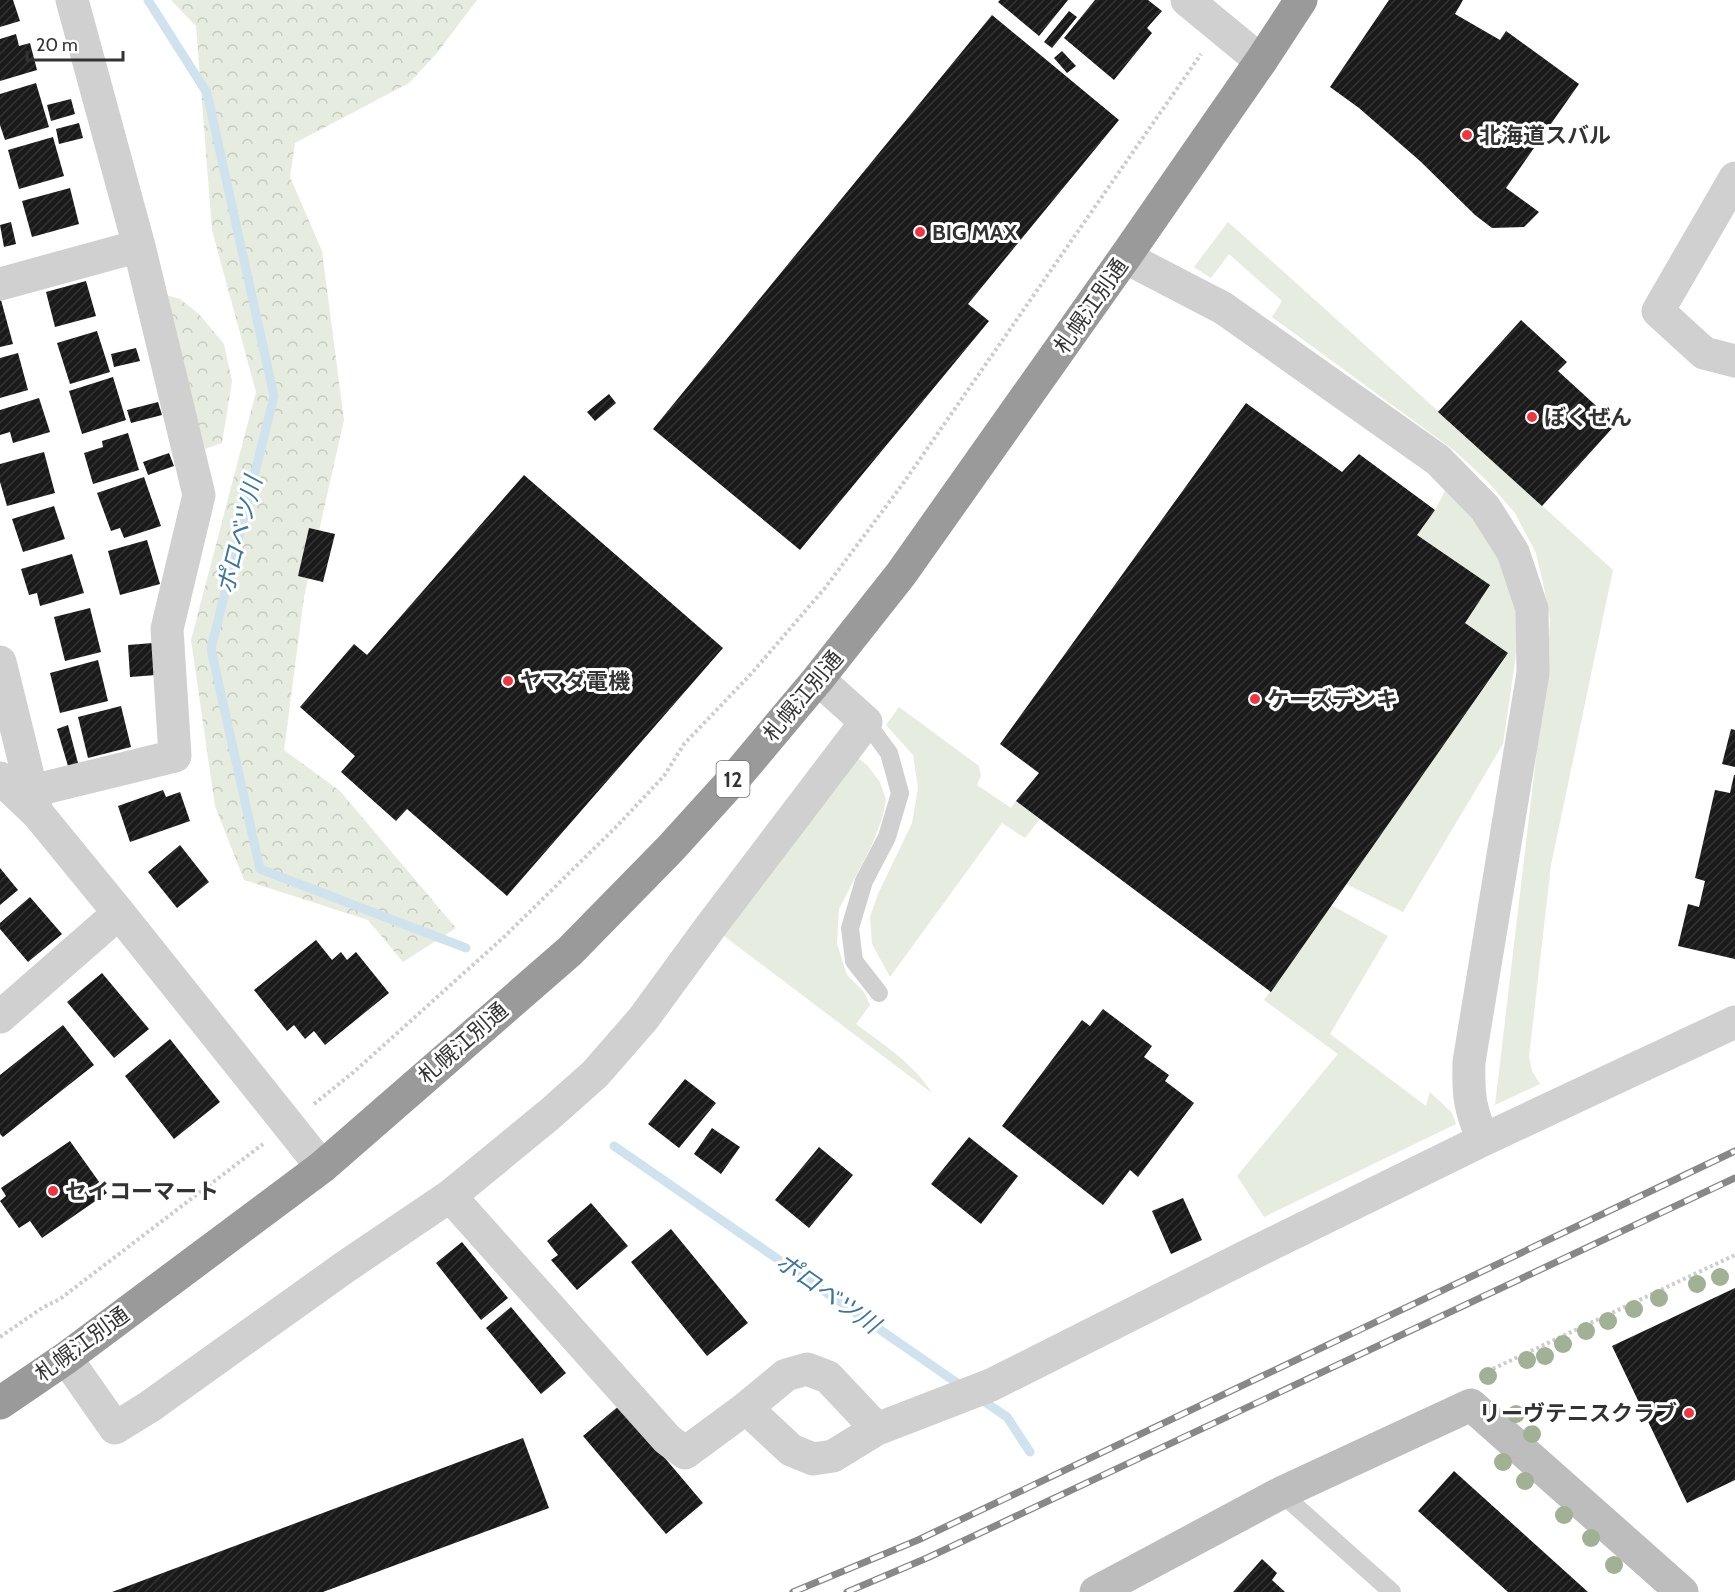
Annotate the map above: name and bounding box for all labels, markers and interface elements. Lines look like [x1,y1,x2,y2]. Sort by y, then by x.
scale bar [27,24,123,62]
text: 20 m [36,34,78,56]
place label: 北海道スバル [1479,122,1611,149]
marker: 北海道スバル [1460,128,1474,142]
place label: BIG MAX [932,219,1018,246]
marker: BIG MAX [913,225,927,239]
street label: 札幌江別通 [1048,253,1134,359]
place label: ぼくぜん [1544,404,1632,431]
marker: ぼくぜん [1525,410,1539,424]
water label: ポロベツ川 [210,470,268,597]
street label: 札幌江別通 [757,645,849,747]
place label: ヤマダ電機 [520,668,630,695]
marker: ヤマダ電機 [501,674,515,688]
place label: ケーズデンキ [1267,686,1398,713]
marker: ケーズデンキ [1248,692,1262,706]
road number: 12 [716,761,750,797]
street label: 札幌江別通 [413,997,513,1089]
place label: セイコーマート [65,1178,219,1205]
marker: セイコーマート [46,1184,60,1198]
water label: ポロベツ川 [771,1247,888,1341]
street label: 札幌江別通 [30,1301,134,1387]
place label: リーヴテニスクラブ [1479,1400,1677,1427]
marker: リーヴテニスクラブ [1682,1406,1696,1420]

